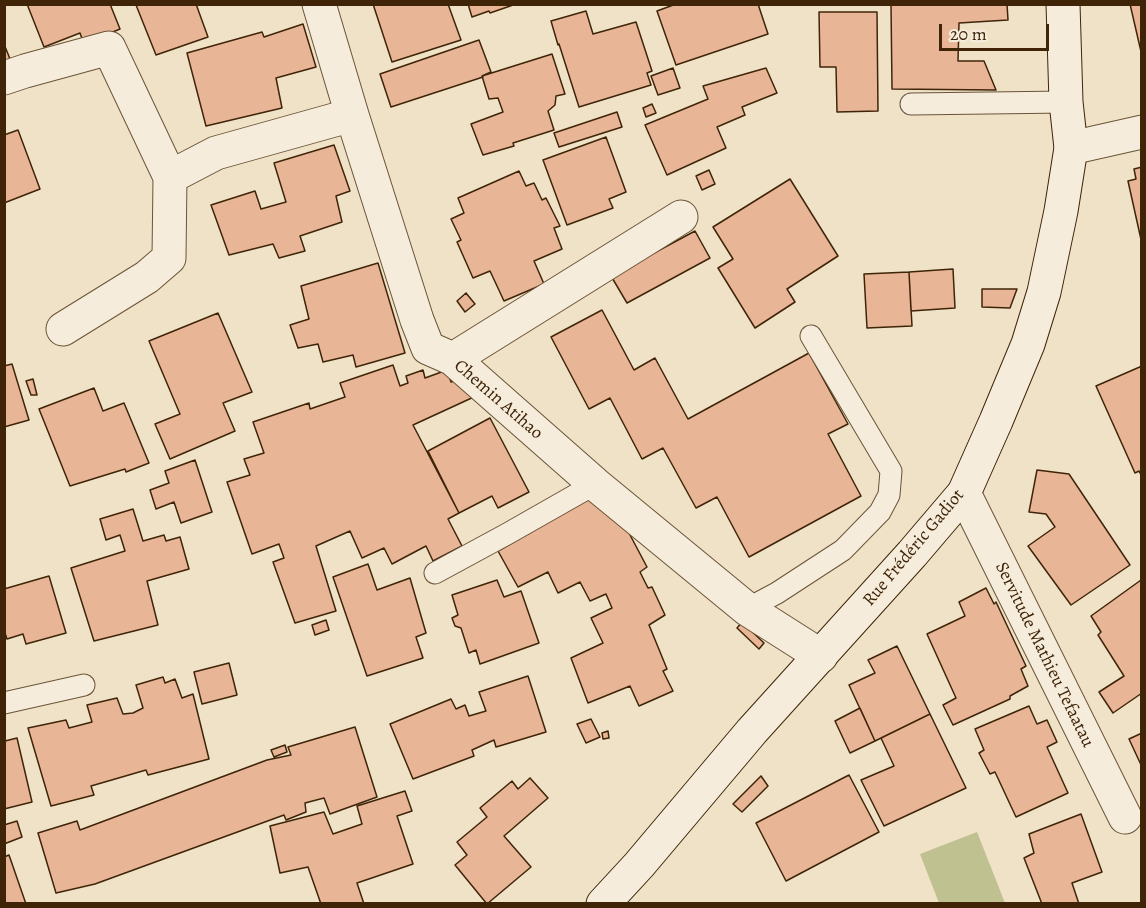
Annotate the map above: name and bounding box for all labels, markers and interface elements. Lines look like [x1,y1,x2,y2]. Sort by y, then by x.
scale bar [942,12,1052,50]
text: 20 m [950,22,987,46]
street label: Chemin Atihao [449,355,547,445]
street label: Rue Frédéric Gadiot [859,485,969,611]
street label: Servitude Mathieu Tefaatau [990,559,1098,751]

